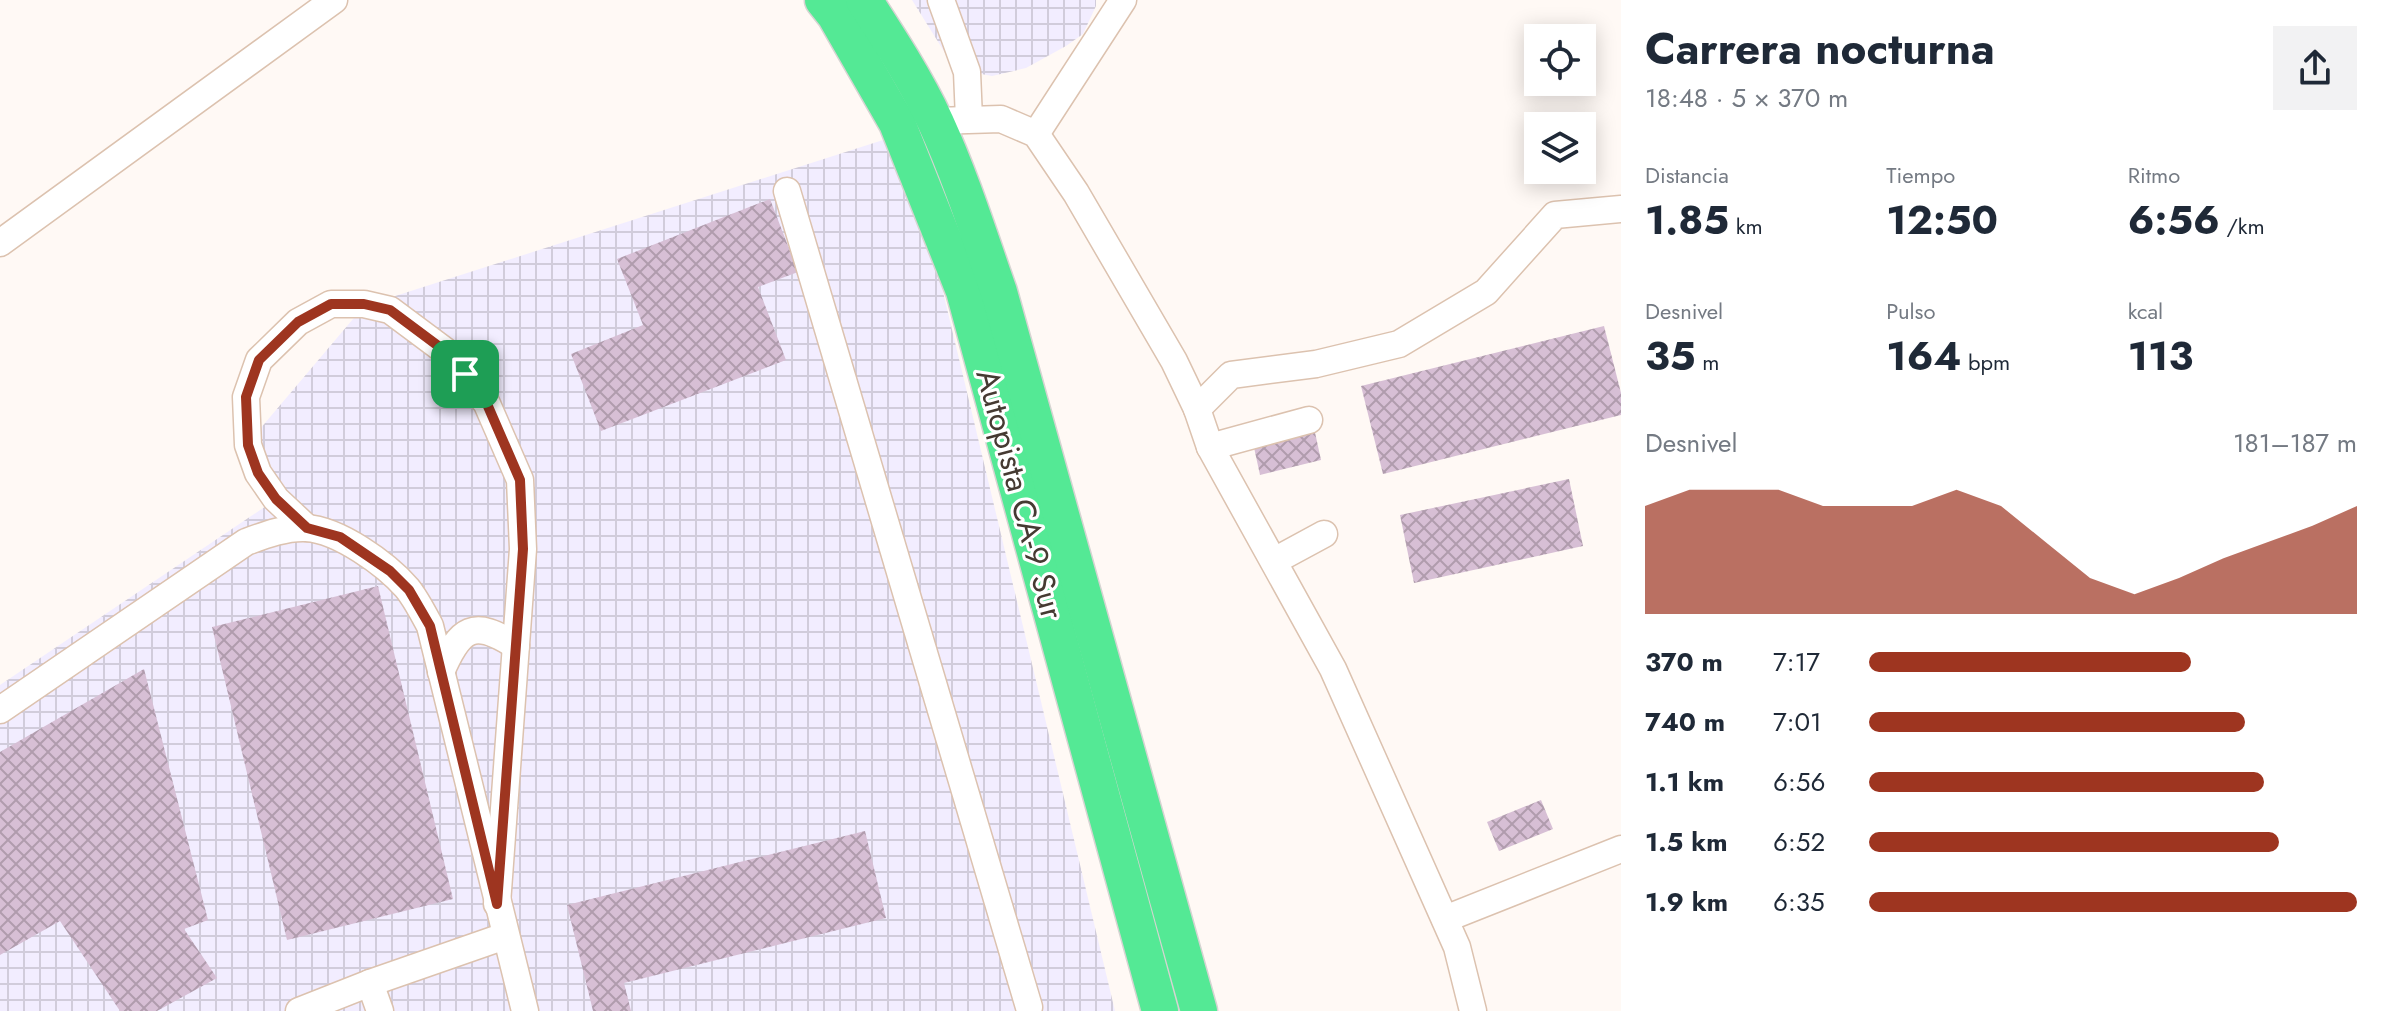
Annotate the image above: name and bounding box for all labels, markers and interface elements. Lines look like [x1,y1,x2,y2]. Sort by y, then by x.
text: Carrera nocturna [1645,17,1995,81]
map controls [1524,24,1596,184]
button: locate [1524,24,1596,96]
button: share [2273,26,2357,110]
text: 18:48 · 5 × 370 m [1645,79,1848,117]
button: layers [1524,112,1596,184]
text: Distancia [1645,159,1729,191]
text: Tiempo [1886,159,1955,191]
text: Ritmo [2128,159,2180,191]
text: 1.85 [1645,191,1729,249]
text: 12:50 [1886,191,1998,249]
text: 6:56 [2128,191,2220,249]
text: km [1729,210,1763,242]
text: /km [2220,210,2265,242]
text: Desnivel [1645,295,1723,327]
text: Pulso [1886,295,1935,327]
text: kcal [2128,295,2163,327]
text: 35 [1645,327,1696,385]
text: 164 [1886,327,1961,385]
text: 113 [2128,327,2193,385]
pin [431,340,499,408]
text: m [1696,346,1719,378]
text: bpm [1961,346,2010,378]
icon: arrive [443,352,487,396]
street label: Autopista CA-9 Sur [965,364,1076,624]
text: Desnivel [1645,424,1737,462]
text: 181–187 m [2233,424,2357,462]
text: 370 m [1645,643,1723,681]
text: 7:17 [1773,643,1820,681]
text: 740 m [1645,703,1725,741]
text: 7:01 [1773,703,1822,741]
text: 1.1 km [1645,763,1724,801]
text: 6:56 [1773,763,1825,801]
text: 1.5 km [1645,823,1728,861]
text: 6:52 [1773,823,1825,861]
text: 1.9 km [1645,883,1728,921]
text: 6:35 [1773,883,1825,921]

